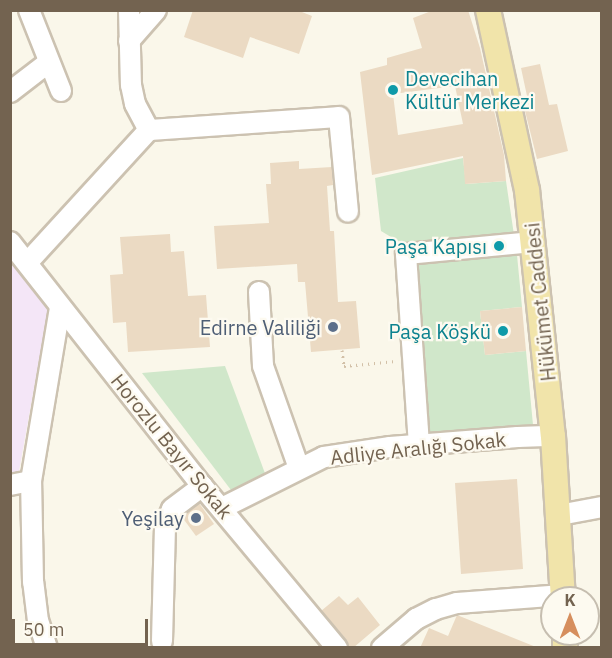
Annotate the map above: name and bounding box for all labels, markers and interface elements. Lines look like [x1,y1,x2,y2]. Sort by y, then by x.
place label: Devecihan Kültür Merkezi [405,66,535,113]
marker: Devecihan Kültür Merkezi [386,83,400,97]
street label: Hükümet Caddesi [520,221,560,383]
place label: Paşa Kapısı [385,234,487,258]
marker: Paşa Kapısı [492,239,506,253]
place label: Edirne Valiliği [200,315,321,339]
place label: Paşa Köşkü [388,319,491,343]
marker: Edirne Valiliği [326,320,340,334]
marker: Paşa Köşkü [496,324,510,338]
street label: Horozlu Bayır Sokak [106,369,238,523]
street label: Adliye Aralığı Sokak [329,427,507,469]
place label: Yeşilay [121,506,184,530]
marker: Yeşilay [189,511,203,525]
north arrow [540,586,600,646]
text: K [564,590,576,610]
scale bar [15,607,152,645]
text: 50 m [23,618,65,641]

